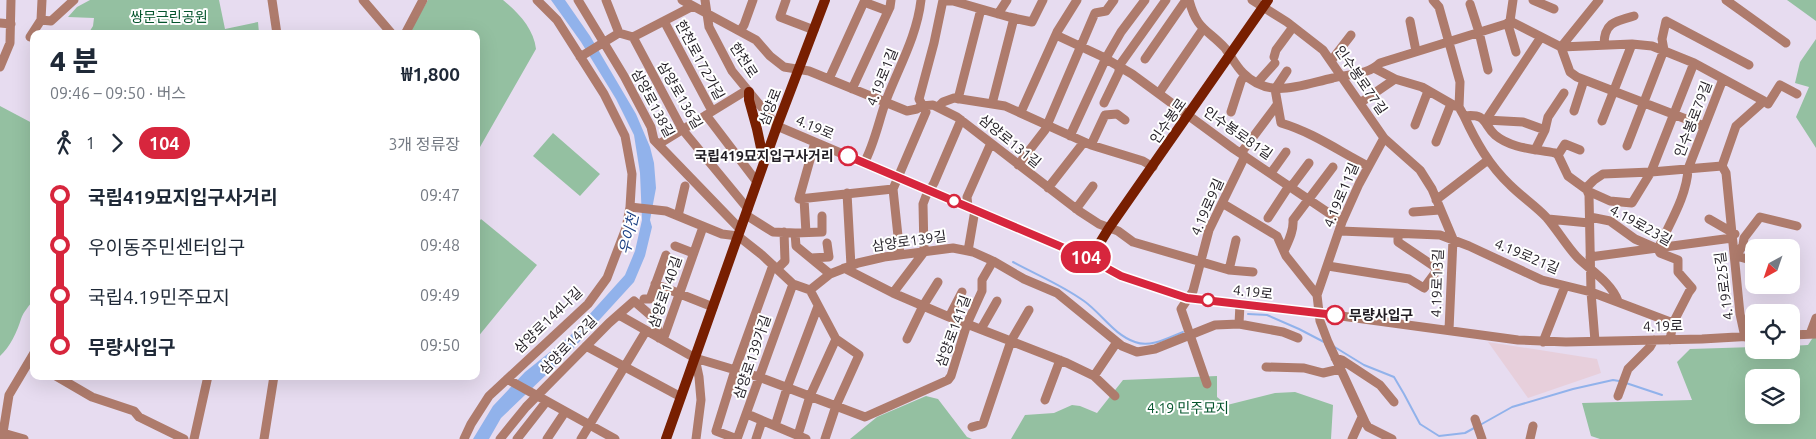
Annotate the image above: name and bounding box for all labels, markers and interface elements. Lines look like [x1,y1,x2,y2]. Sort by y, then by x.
park label: 쌍문근린공원 [130,9,208,25]
street label: 한천로172가길 [672,17,728,103]
street label: 한천로 [727,39,761,81]
street label: 인수봉로77길 [1331,43,1391,117]
text: 4 분 [50,45,98,76]
street label: 4.19로1길 [863,46,901,108]
street label: 삼양로136길 [654,58,706,132]
text: ₩1,800 [401,63,460,85]
street label: 삼양로138길 [628,66,678,140]
street label: 인수봉로79길 [1671,79,1715,159]
text: 09:46 – 09:50 · 버스 [50,84,186,102]
street label: 삼양로 [756,86,784,128]
street label: 인수봉로 [1147,95,1189,147]
street label: 인수봉로81길 [1201,103,1275,163]
street label: 삼양로131길 [976,111,1044,171]
street label: 4.19로 [793,112,837,142]
icon: walk [50,129,78,157]
icon: forward [103,129,131,157]
text: 104 [149,133,180,153]
text: 1 [86,134,95,152]
text: 3개 정류장 [388,135,460,153]
marker: 국립419묘지입구사거리 [838,146,858,166]
place label: 국립419묘지입구사거리 [694,148,834,164]
street label: 4.19로11길 [1320,160,1362,230]
street label: 4.19로9길 [1187,176,1227,238]
text: 국립419묘지입구사거리 [88,186,277,208]
text: 09:47 [420,186,460,204]
unlabelled marker [947,194,961,208]
street label: 4.19로23길 [1607,201,1675,249]
water label: 우이천 [616,210,642,256]
street label: 삼양로139길 [871,228,947,254]
street label: 4.19로21길 [1492,235,1562,277]
text: 우이동주민센터입구 [88,236,245,258]
text: 09:48 [420,236,460,254]
north arrow [1745,239,1800,294]
map controls [1745,239,1800,424]
line badge: 104 [1057,241,1115,273]
text: 104 [1071,247,1101,267]
street label: 4.19로13길 [1428,248,1446,318]
street label: 4.19로25길 [1712,251,1736,321]
street label: 삼양로140길 [645,254,685,330]
street label: 4.19로 [1232,282,1274,302]
street label: 삼양로144나길 [511,284,585,356]
text: 국립4.19민주묘지 [88,286,230,308]
text: 09:49 [420,286,460,304]
street label: 삼양로141길 [933,293,973,369]
unlabelled marker [1201,293,1215,307]
button: locate [1745,304,1800,359]
marker: 무량사입구 [1325,305,1345,325]
place label: 무량사입구 [1349,307,1414,323]
street label: 삼양로142길 [536,312,600,378]
street label: 삼양로139가길 [730,313,774,401]
street label: 4.19로 [1643,318,1683,334]
text: 무량사입구 [88,336,175,358]
text: 09:50 [420,336,460,354]
button: layers [1745,369,1800,424]
park label: 4.19 민주묘지 [1147,400,1229,416]

